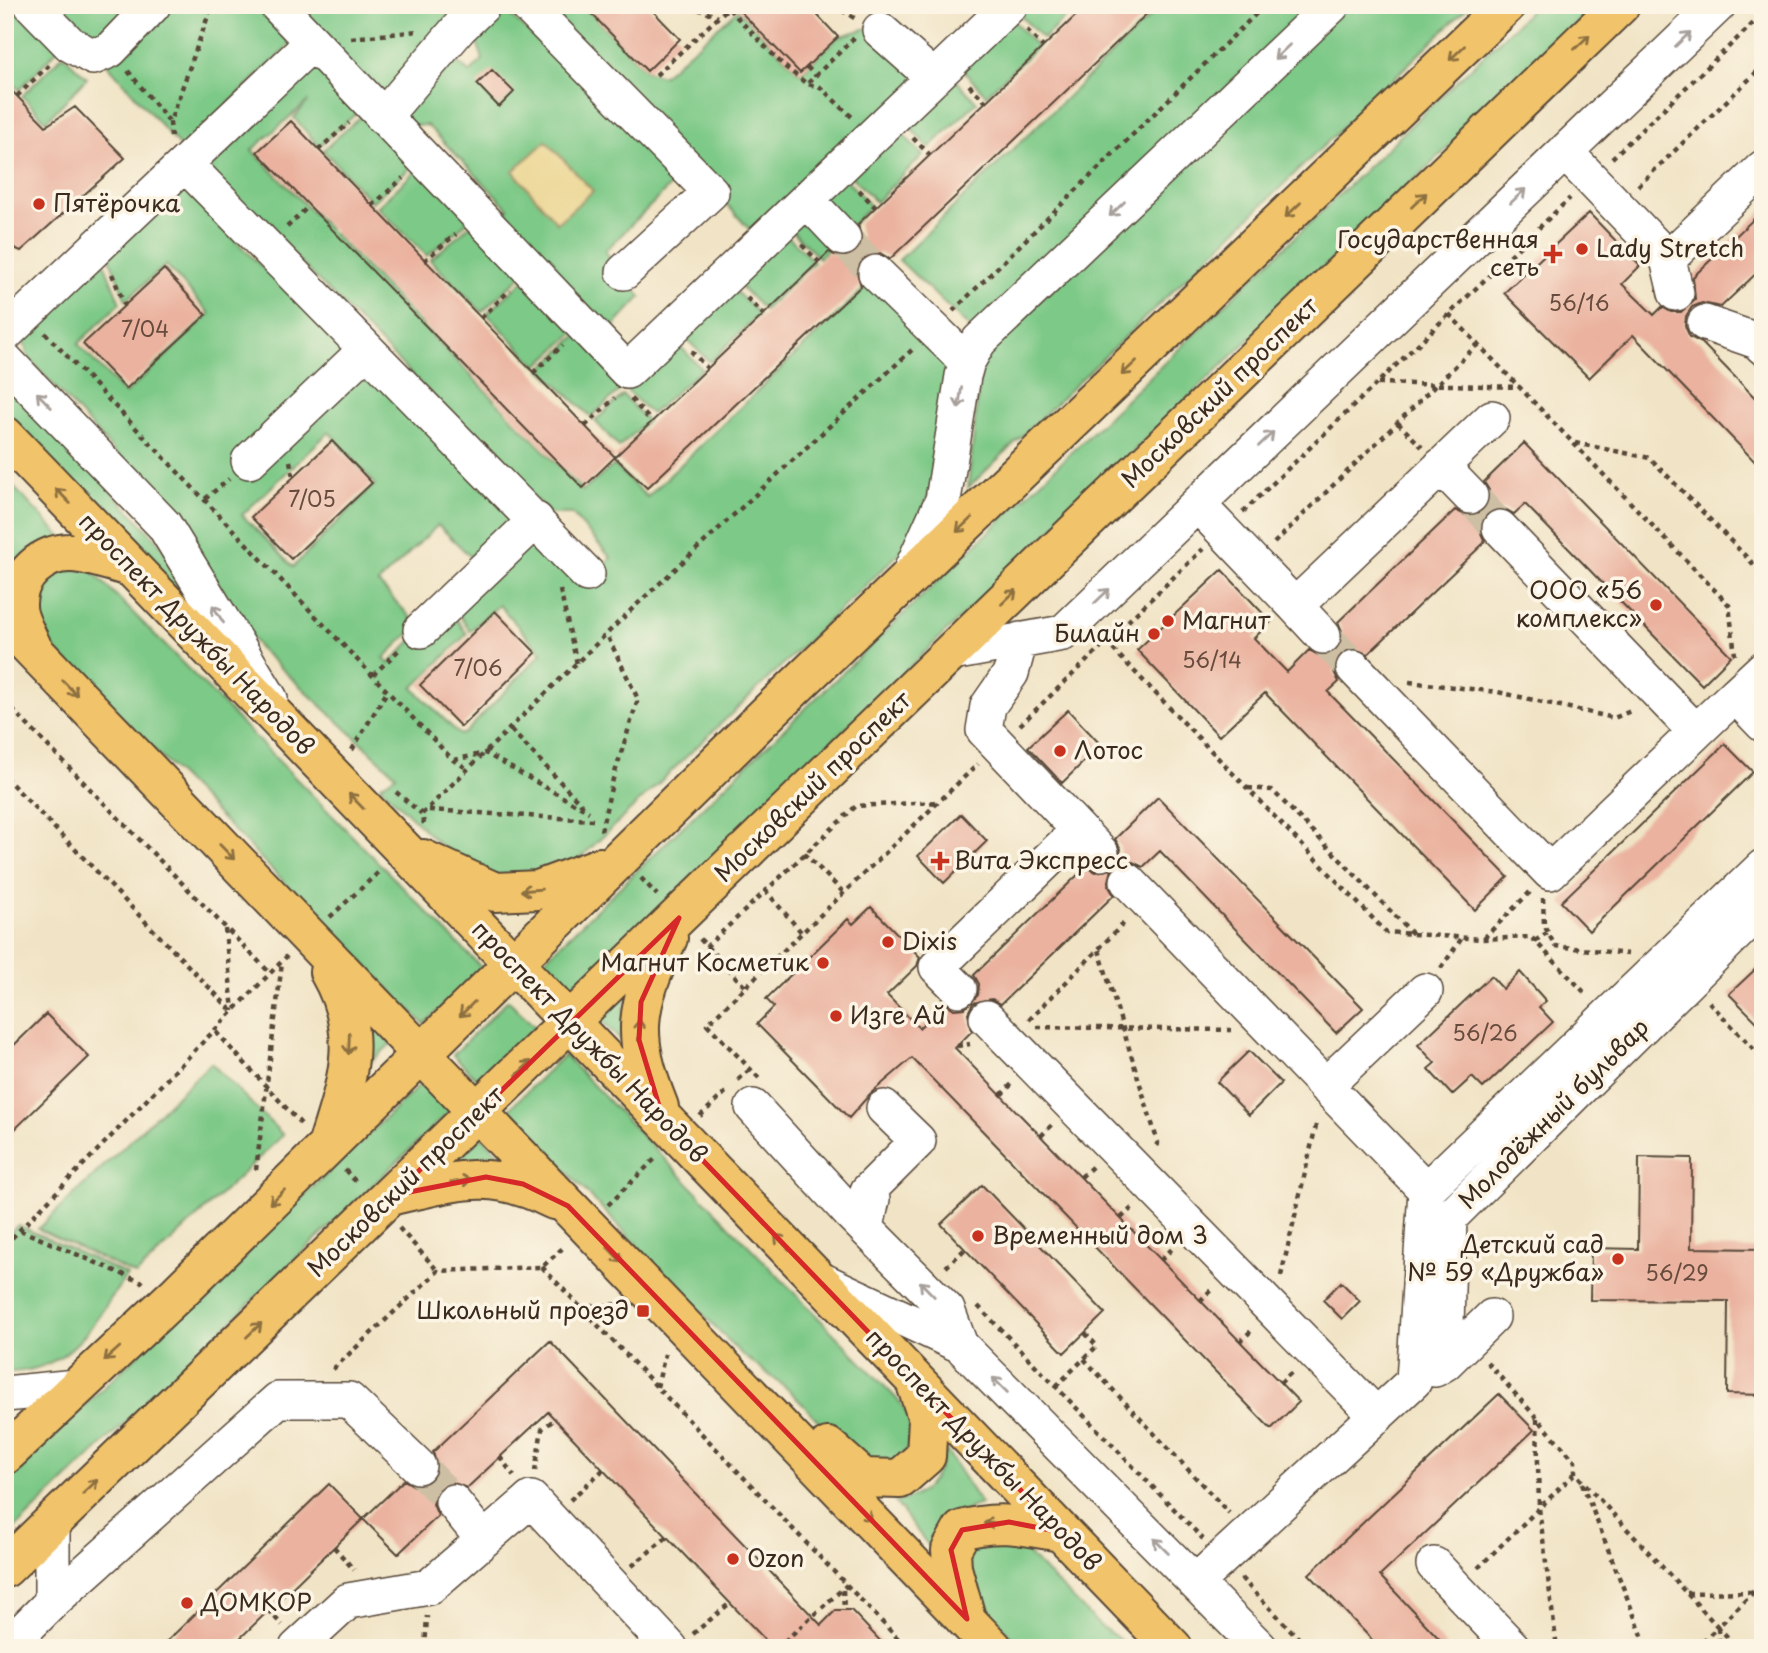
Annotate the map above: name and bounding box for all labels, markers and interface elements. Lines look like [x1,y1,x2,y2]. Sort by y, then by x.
one-way arrow [1674,31,1691,48]
one-way arrow [1573,33,1590,50]
one-way arrow [1274,44,1291,61]
one-way arrow [1448,44,1465,61]
place label: Пятёрочка [53,184,180,220]
one-way arrow [1510,188,1527,205]
one-way arrow [1410,192,1427,209]
marker: Пятёрочка [31,196,47,212]
one-way arrow [1109,200,1126,217]
one-way arrow [1284,202,1301,219]
place label: Государственная сеть [1337,220,1539,284]
place label: Lady Stretch [1596,229,1744,265]
marker: Lady Stretch [1574,241,1590,257]
marker: Государственная сеть [1545,246,1561,262]
house number: 56/16 [1549,286,1609,318]
street label: Московский проспект [1112,288,1325,495]
house number: 7/04 [121,312,169,344]
one-way arrow [1120,359,1137,376]
one-way arrow [953,386,966,409]
one-way arrow [36,392,53,409]
one-way arrow [1257,430,1274,447]
house number: 7/05 [288,482,336,514]
one-way arrow [54,488,71,505]
street label: проспект Дружбы Народов [72,503,323,762]
one-way arrow [956,517,973,534]
place label: ООО «56 комплекс» [1515,571,1642,635]
one-way arrow [1093,588,1110,605]
one-way arrow [1000,589,1017,606]
marker: ООО «56 комплекс» [1648,597,1664,613]
place label: Магнит [1182,601,1271,637]
one-way arrow [211,604,225,624]
marker: Магнит [1160,613,1176,629]
place label: Билайн [1054,614,1140,650]
marker: Билайн [1146,626,1162,642]
house number: 56/14 [1182,643,1242,675]
house number: 7/06 [454,651,502,683]
one-way arrow [61,679,78,696]
street label: Московский проспект [705,682,918,889]
place label: Лотос [1074,731,1143,767]
marker: Лотос [1052,743,1068,759]
one-way arrow [348,793,365,810]
place label: Вита Экспресс [954,841,1128,877]
one-way arrow [219,843,236,860]
marker: Вита Экспресс [932,853,948,869]
one-way arrow [520,884,543,897]
street label: проспект Дружбы Народов [465,911,716,1170]
place label: Dixis [902,922,957,958]
marker: Dixis [880,934,896,950]
place label: Магнит Косметик [600,943,810,979]
marker: Магнит Косметик [815,955,831,971]
place label: Изге Ай [850,996,946,1032]
one-way arrow [459,1000,476,1017]
marker: Изге Ай [828,1008,844,1024]
street label: Молодёжный бульвар [1449,1009,1656,1216]
house number: 56/26 [1452,1016,1518,1048]
one-way arrow [633,1019,646,1042]
one-way arrow [342,1032,355,1055]
one-way arrow [516,1059,533,1076]
street label: Московский проспект [298,1077,511,1284]
one-way arrow [449,1174,472,1187]
one-way arrow [269,1189,286,1206]
place label: Временный дом 3 [992,1216,1208,1252]
place label: Детский сад № 59 «Дружба» [1407,1225,1604,1289]
marker: Временный дом 3 [970,1228,986,1244]
one-way arrow [773,1234,790,1251]
one-way arrow [607,1247,624,1264]
marker: Детский сад № 59 «Дружба» [1610,1251,1626,1267]
house number: 56/29 [1645,1256,1709,1288]
one-way arrow [919,1281,936,1298]
place label: Школьный проезд [416,1291,629,1327]
marker: Школьный проезд [635,1303,651,1319]
street label: проспект Дружбы Народов [859,1319,1110,1578]
one-way arrow [245,1321,262,1338]
one-way arrow [103,1346,121,1362]
one-way arrow [992,1376,1009,1393]
one-way arrow [81,1479,98,1496]
one-way arrow [855,1504,872,1521]
one-way arrow [983,1516,1006,1529]
one-way arrow [1153,1537,1170,1554]
place label: Ozon [747,1539,804,1575]
marker: Ozon [725,1551,741,1567]
place label: ДОМКОР [200,1583,312,1619]
marker: ДОМКОР [179,1595,195,1611]

